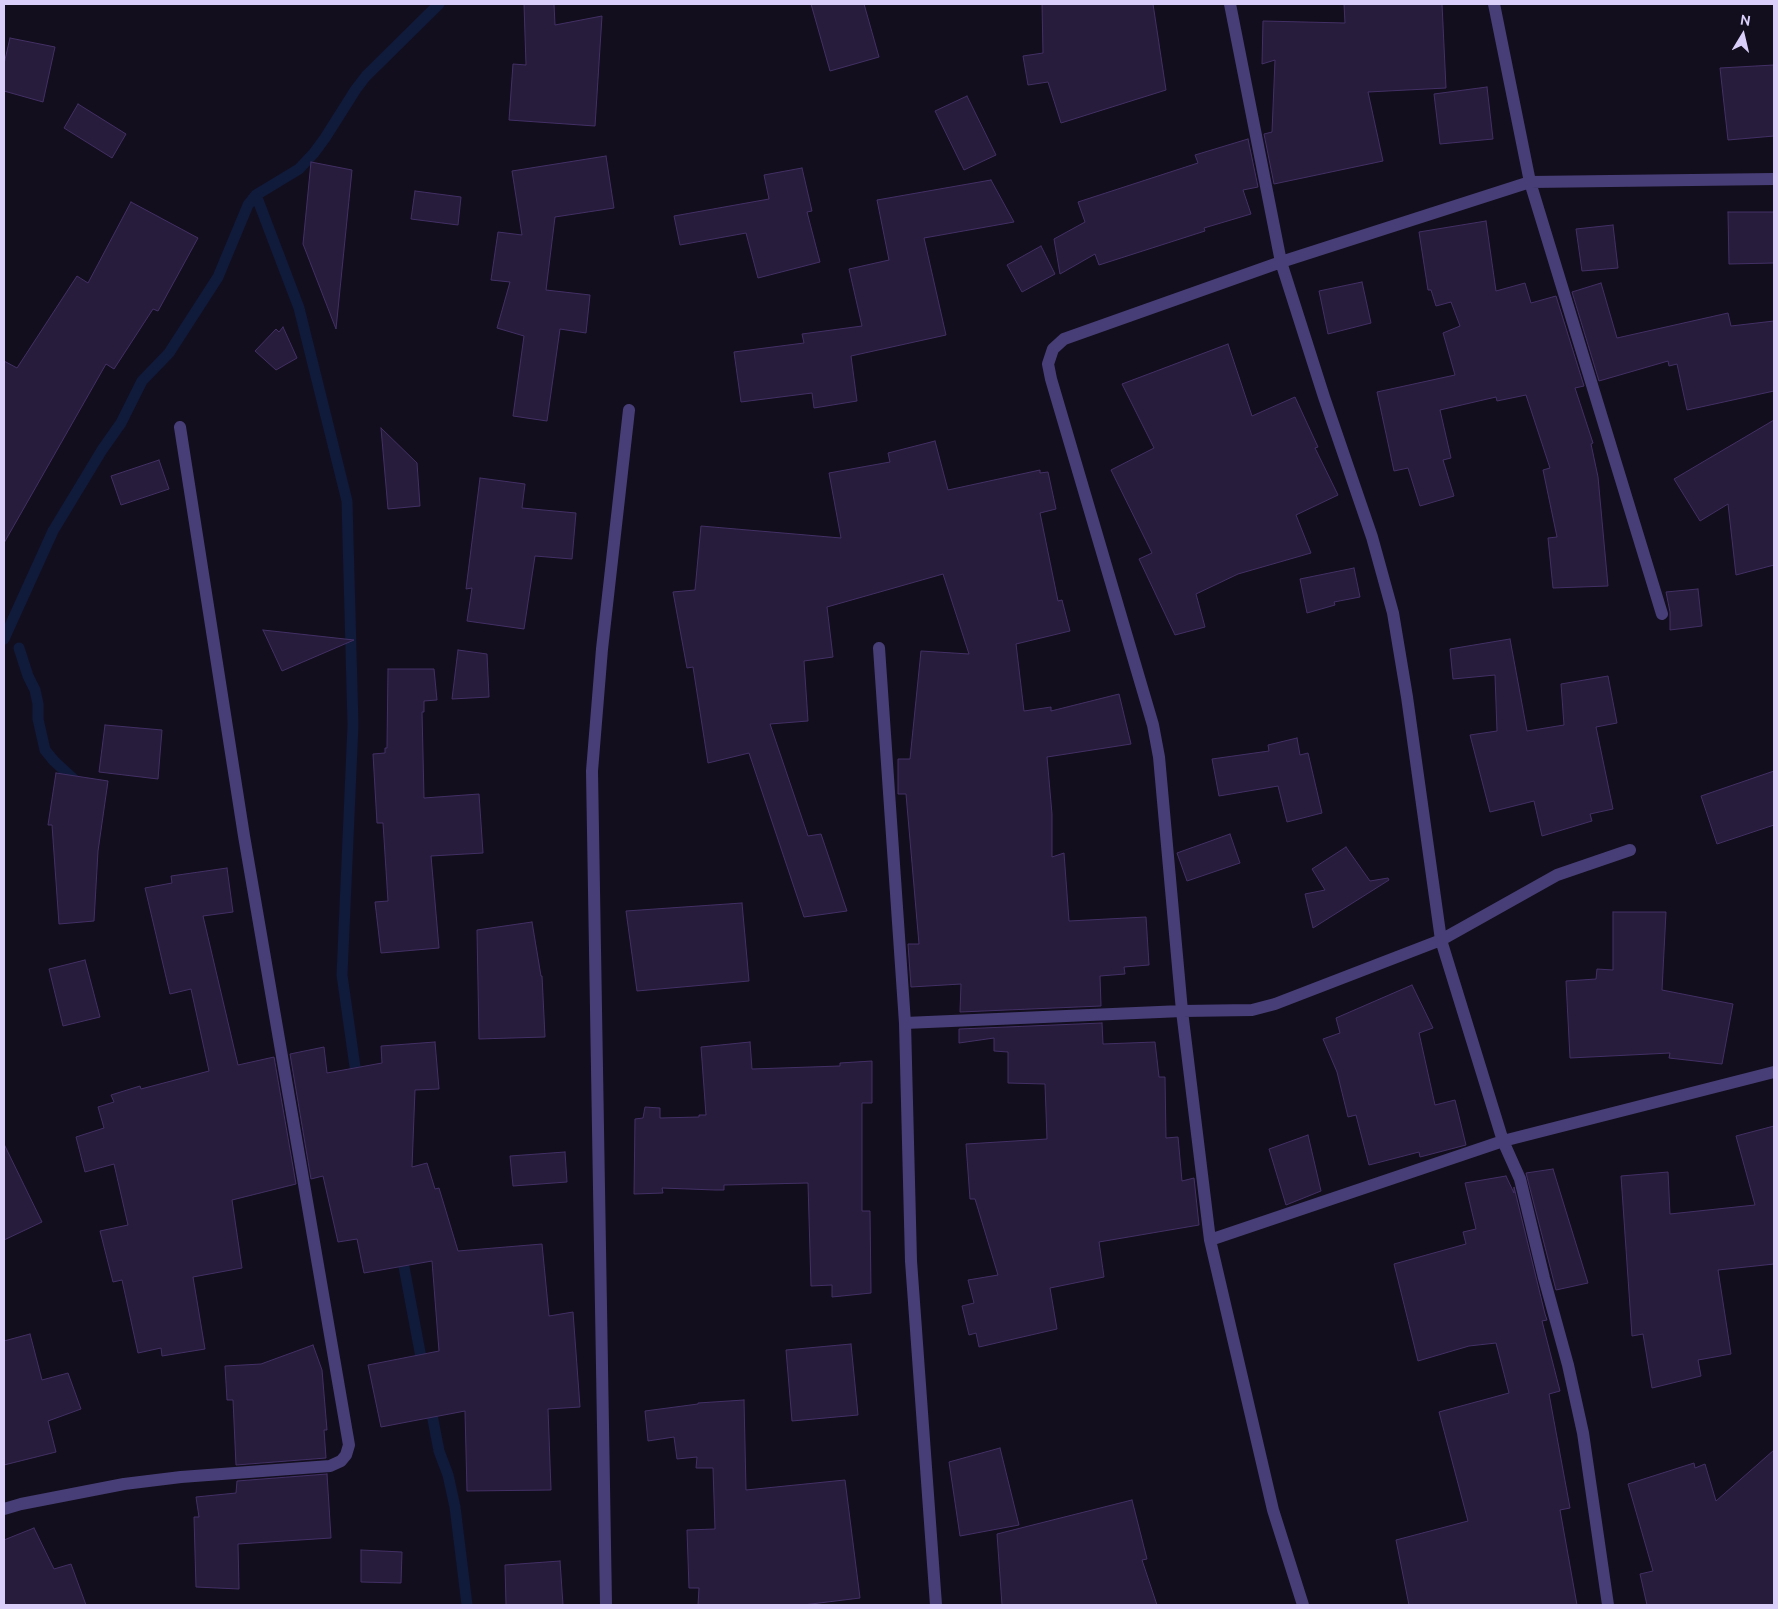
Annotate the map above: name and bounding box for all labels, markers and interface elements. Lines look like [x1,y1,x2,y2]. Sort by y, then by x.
north arrow [1718,10,1768,60]
text: N [1739,11,1752,29]

